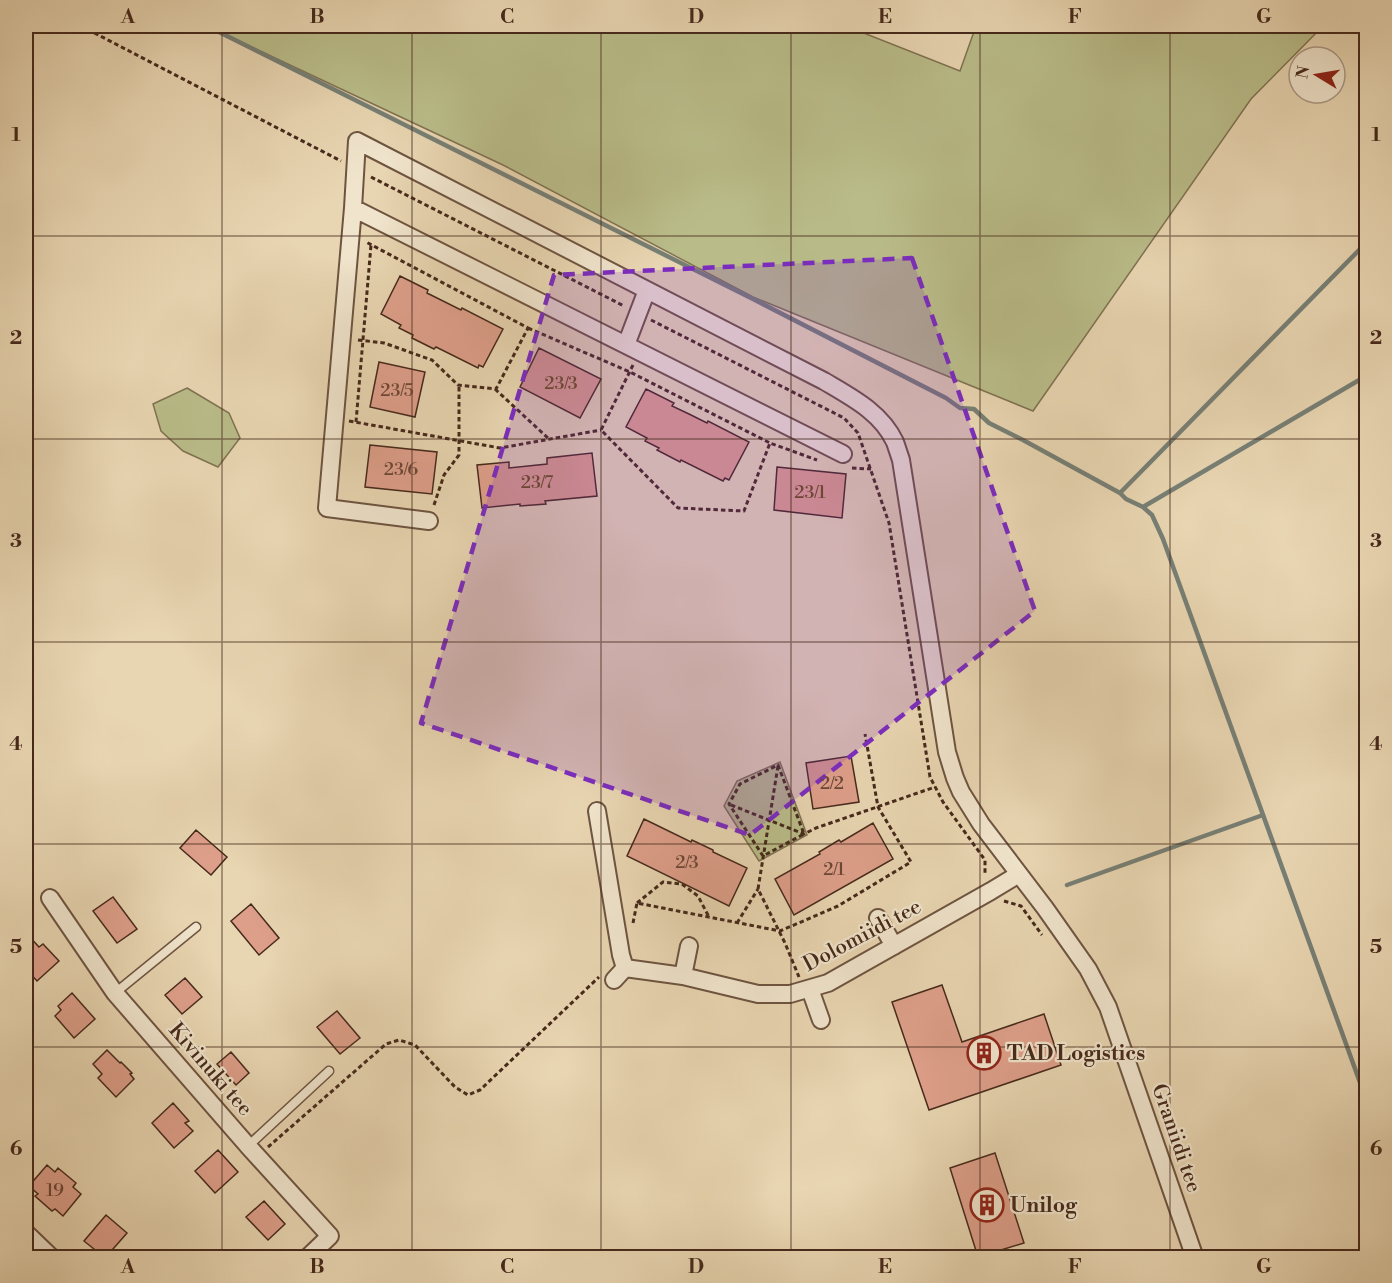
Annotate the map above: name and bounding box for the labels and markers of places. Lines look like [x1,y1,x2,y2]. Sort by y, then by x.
building icon: TAD Logistics [966,1035,1002,1071]
place label: TAD Logistics [1007,1041,1145,1067]
building icon: Unilog [969,1187,1005,1223]
place label: Unilog [1010,1193,1078,1219]

